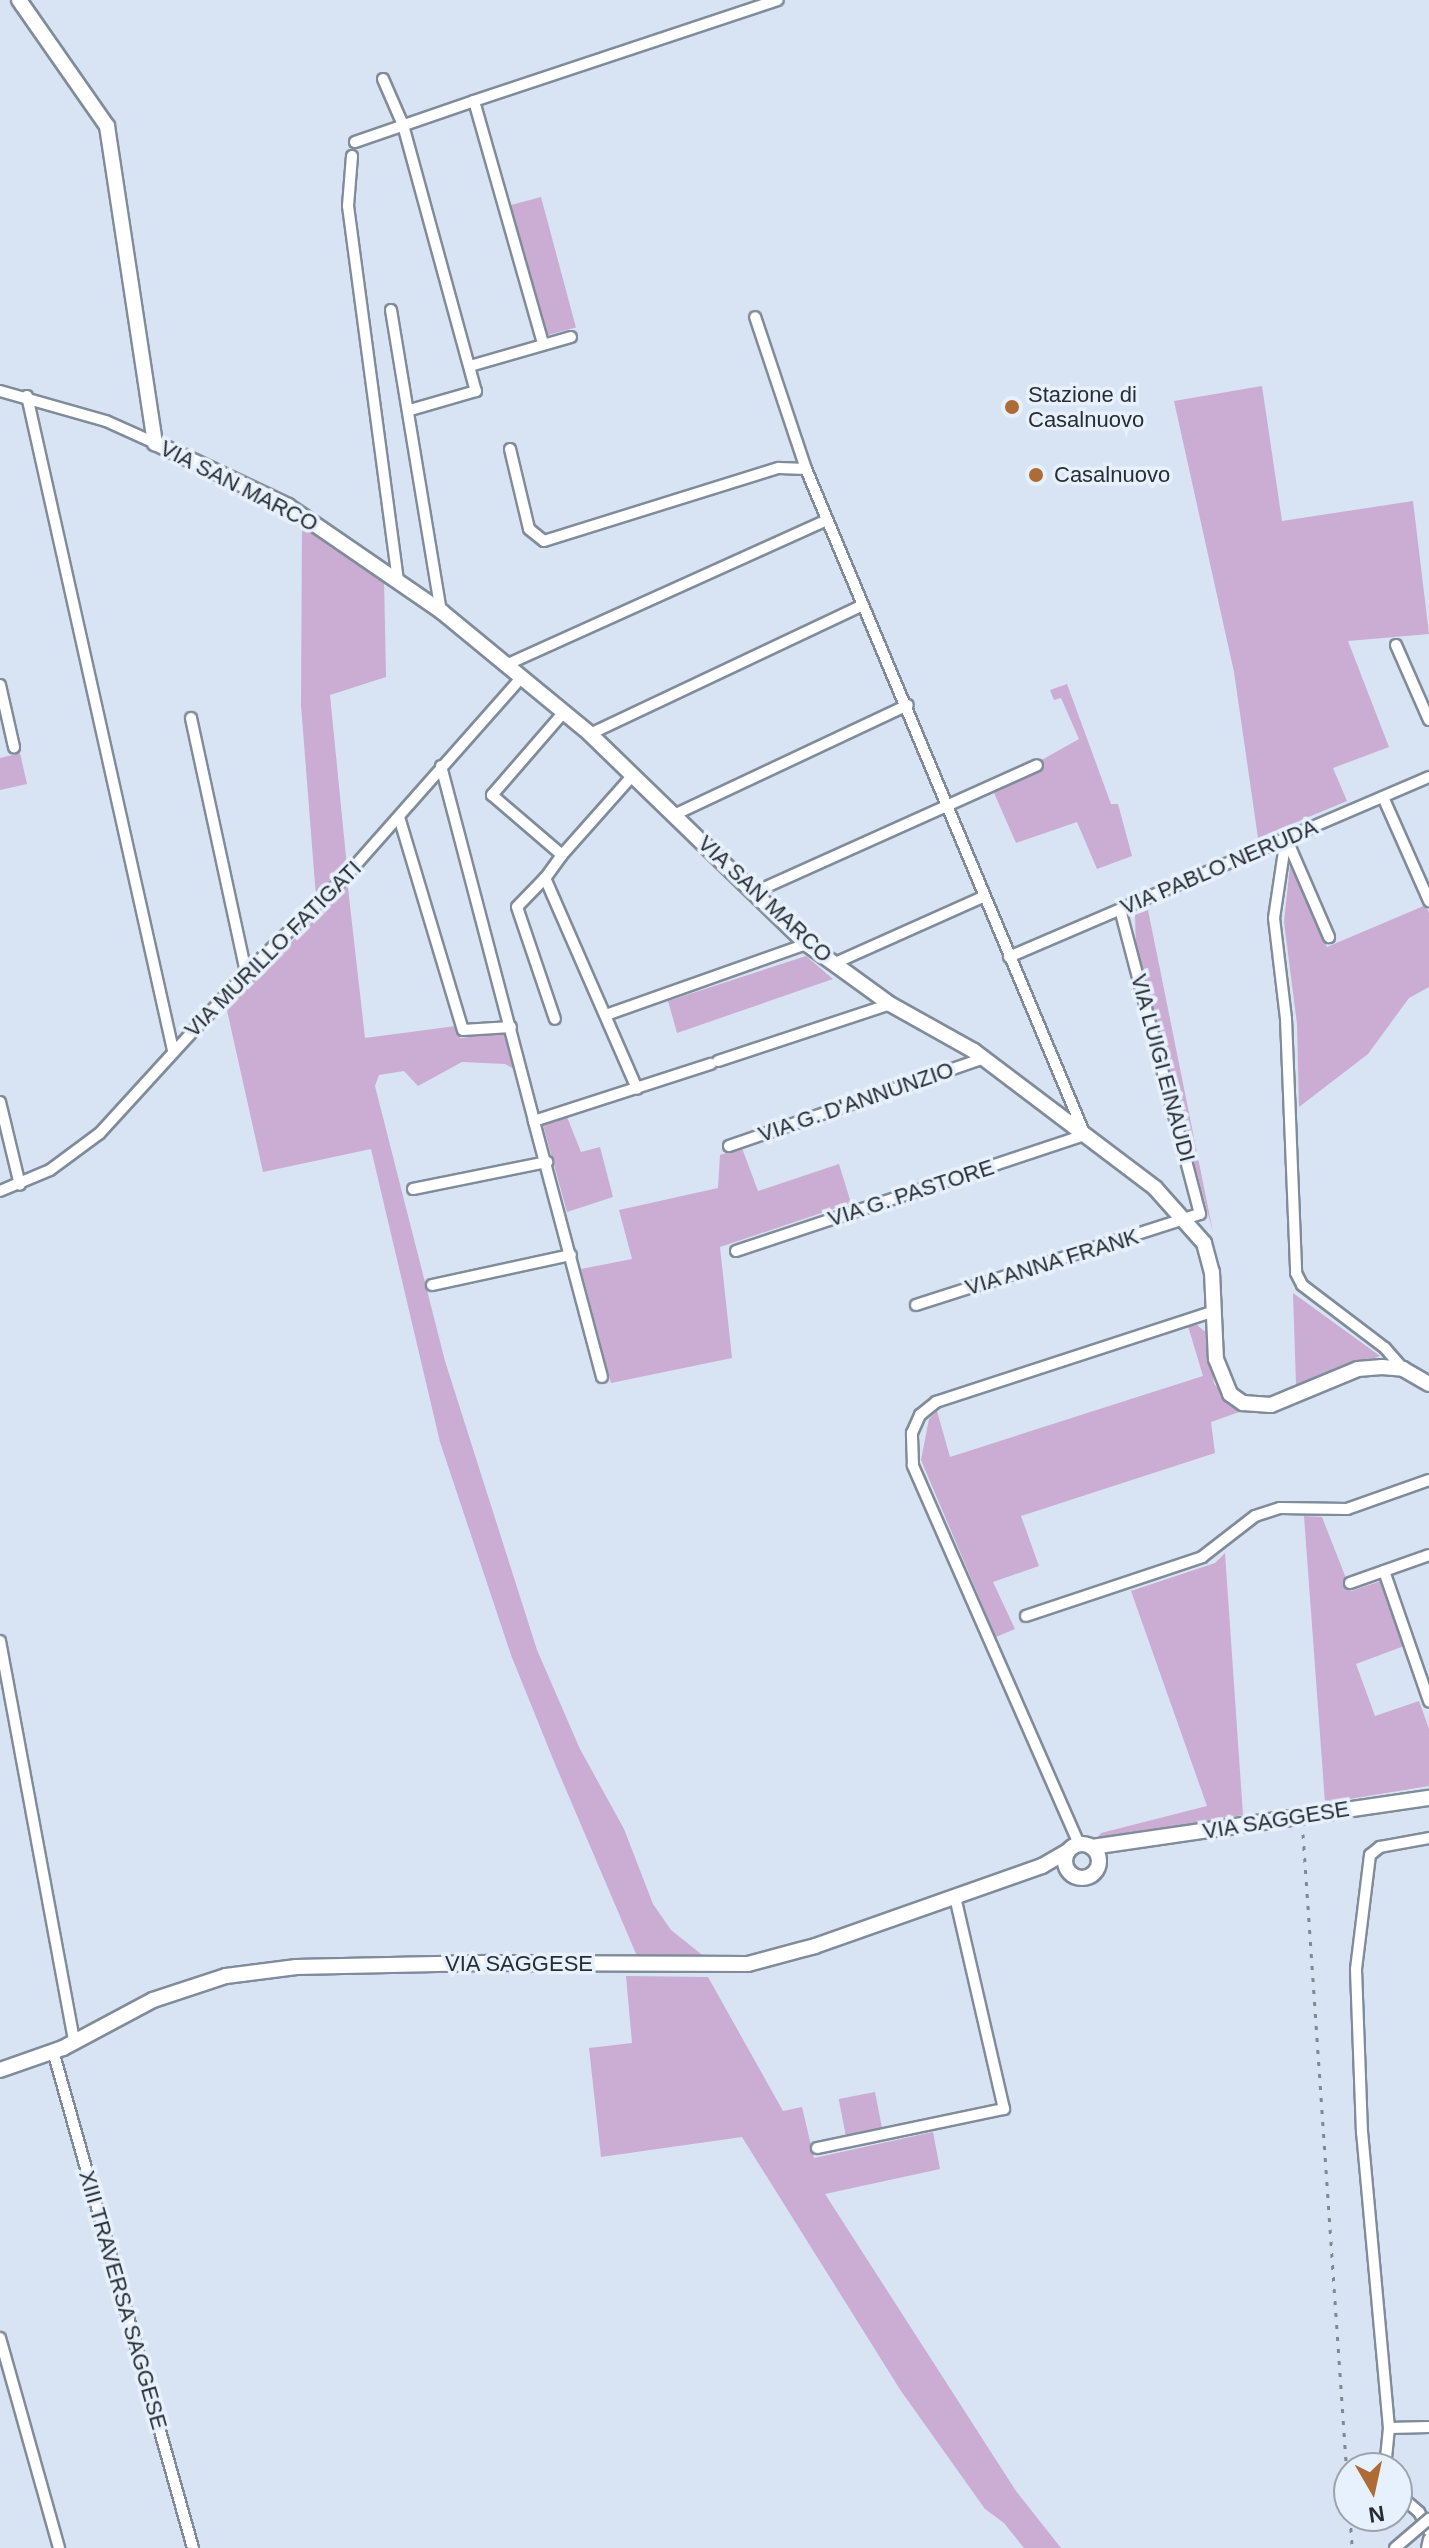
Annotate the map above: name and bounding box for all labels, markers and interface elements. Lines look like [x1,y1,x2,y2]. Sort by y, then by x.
place label: Stazione di Casalnuovo [1028,381,1144,432]
marker: Stazione di Casalnuovo [1003,398,1021,416]
street label: VIA SAN MARCO [155,435,323,537]
place label: Casalnuovo [1054,462,1170,488]
marker: Casalnuovo [1025,464,1047,486]
street label: VIA PABLO NERUDA [1116,813,1322,921]
street label: VIA SAN MARCO [692,830,838,968]
street label: VIA MURILLO FATIGATI [179,855,367,1043]
street label: VIA LUIGI EINAUDI [1125,971,1201,1165]
street label: VIA G. D'ANNUNZIO [754,1056,958,1148]
street label: VIA G. PASTORE [824,1154,998,1232]
street label: VIA ANNA FRANK [960,1223,1144,1301]
street label: VIA SAGGESE [1200,1795,1352,1845]
street label: VIA SAGGESE [444,1951,594,1977]
street label: XIII TRAVERSA SAGGESE [73,2167,173,2433]
north arrow [1333,2452,1413,2532]
text: N [1367,2501,1386,2528]

